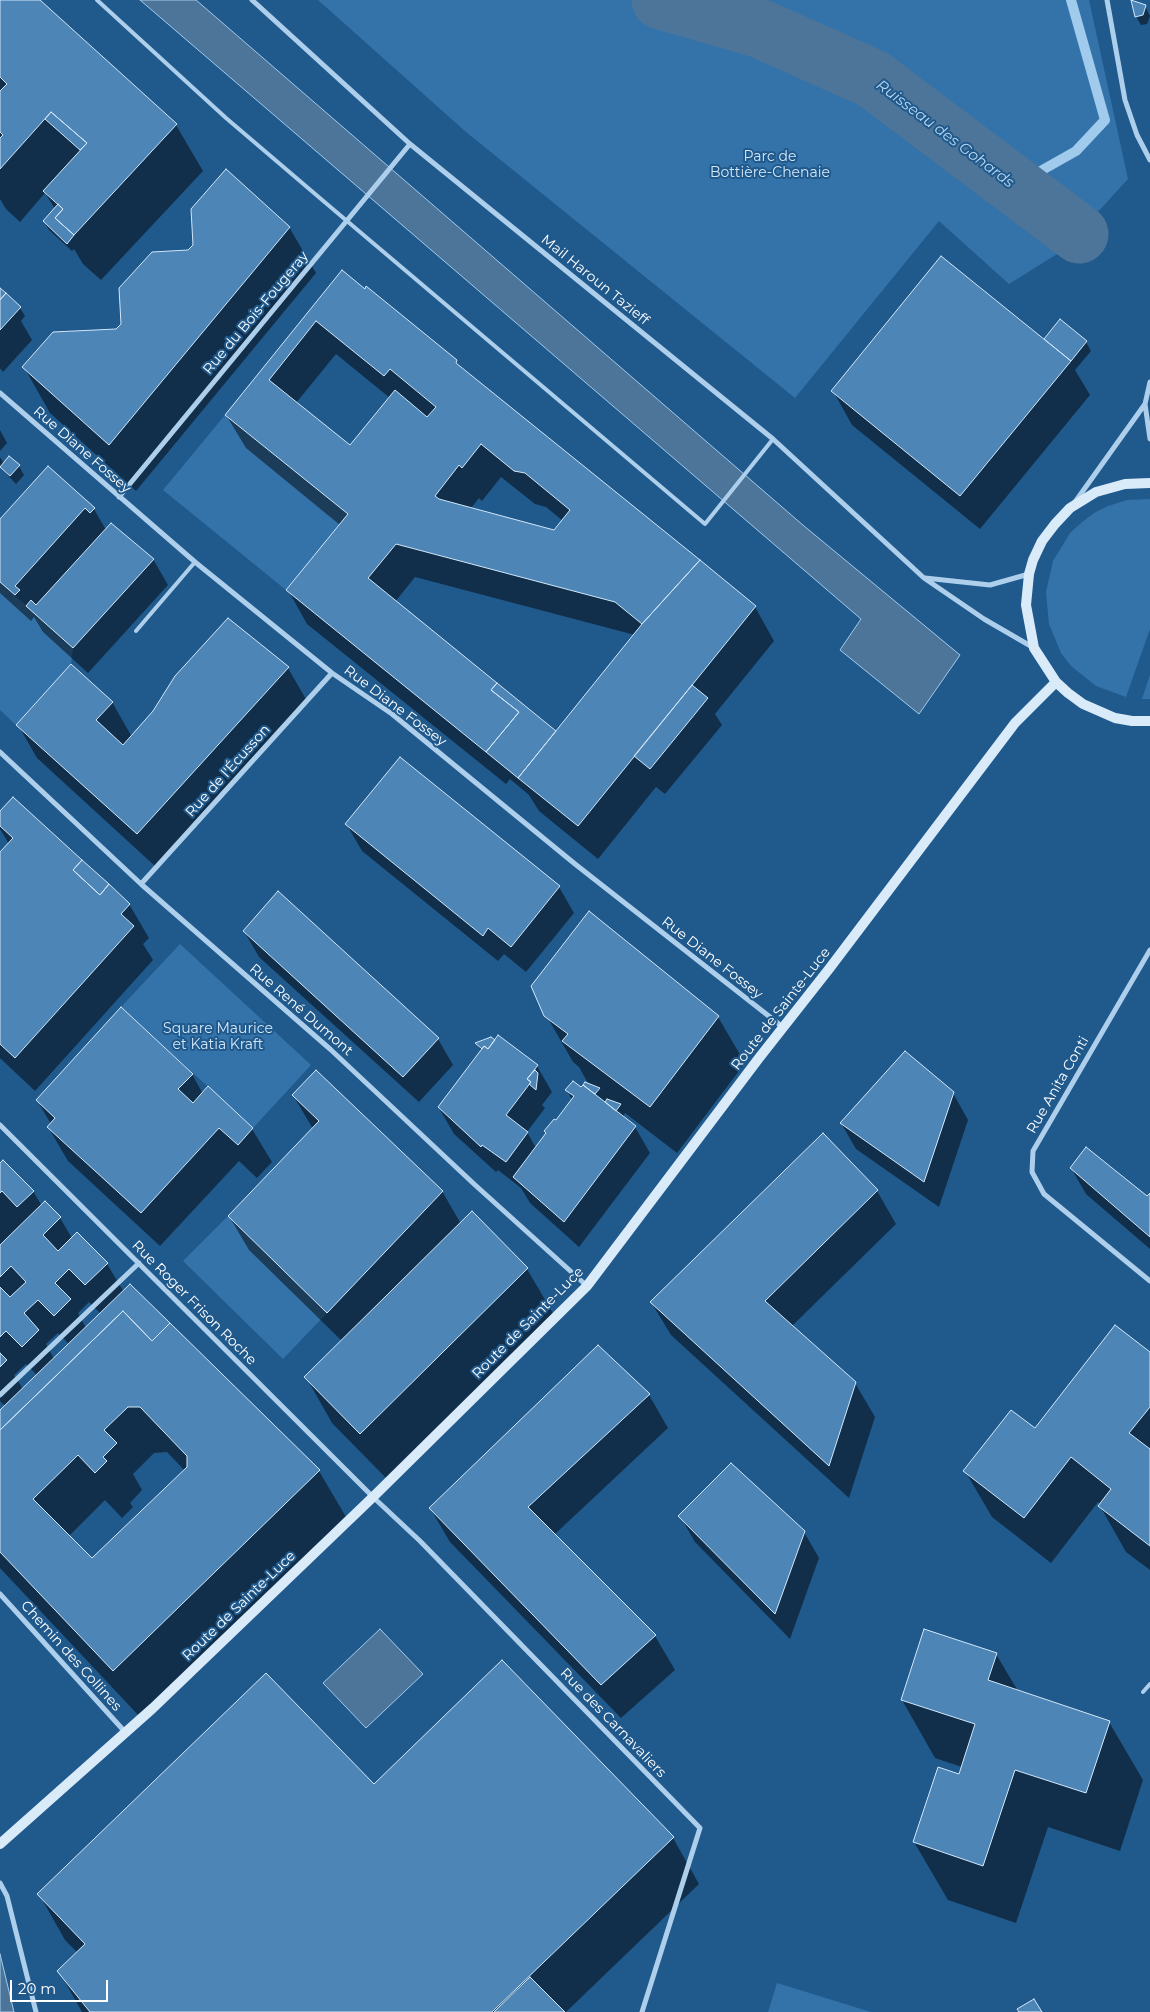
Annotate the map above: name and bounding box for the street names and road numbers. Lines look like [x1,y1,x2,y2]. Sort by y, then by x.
street label: Mail Haroun Tazieff [538,231,652,329]
street label: Rue du Bois-Fougeray [200,248,312,378]
street label: Rue Diane Fossey [30,403,134,497]
street label: Rue Diane Fossey [340,662,450,750]
street label: Rue de l'Écusson [182,721,274,821]
street label: Rue Diane Fossey [658,913,766,1003]
street label: Route de Sainte-Luce [728,944,834,1074]
street label: Rue René Dumont [246,961,356,1059]
street label: Rue Anita Conti [1023,1033,1093,1137]
street label: Rue Roger Frison Roche [128,1237,260,1369]
street label: Route de Sainte-Luce [469,1264,587,1382]
street label: Route de Sainte-Luce [179,1548,299,1664]
street label: Chemin des Collines [17,1597,125,1715]
street label: Rue des Carnavaliers [557,1665,669,1781]

